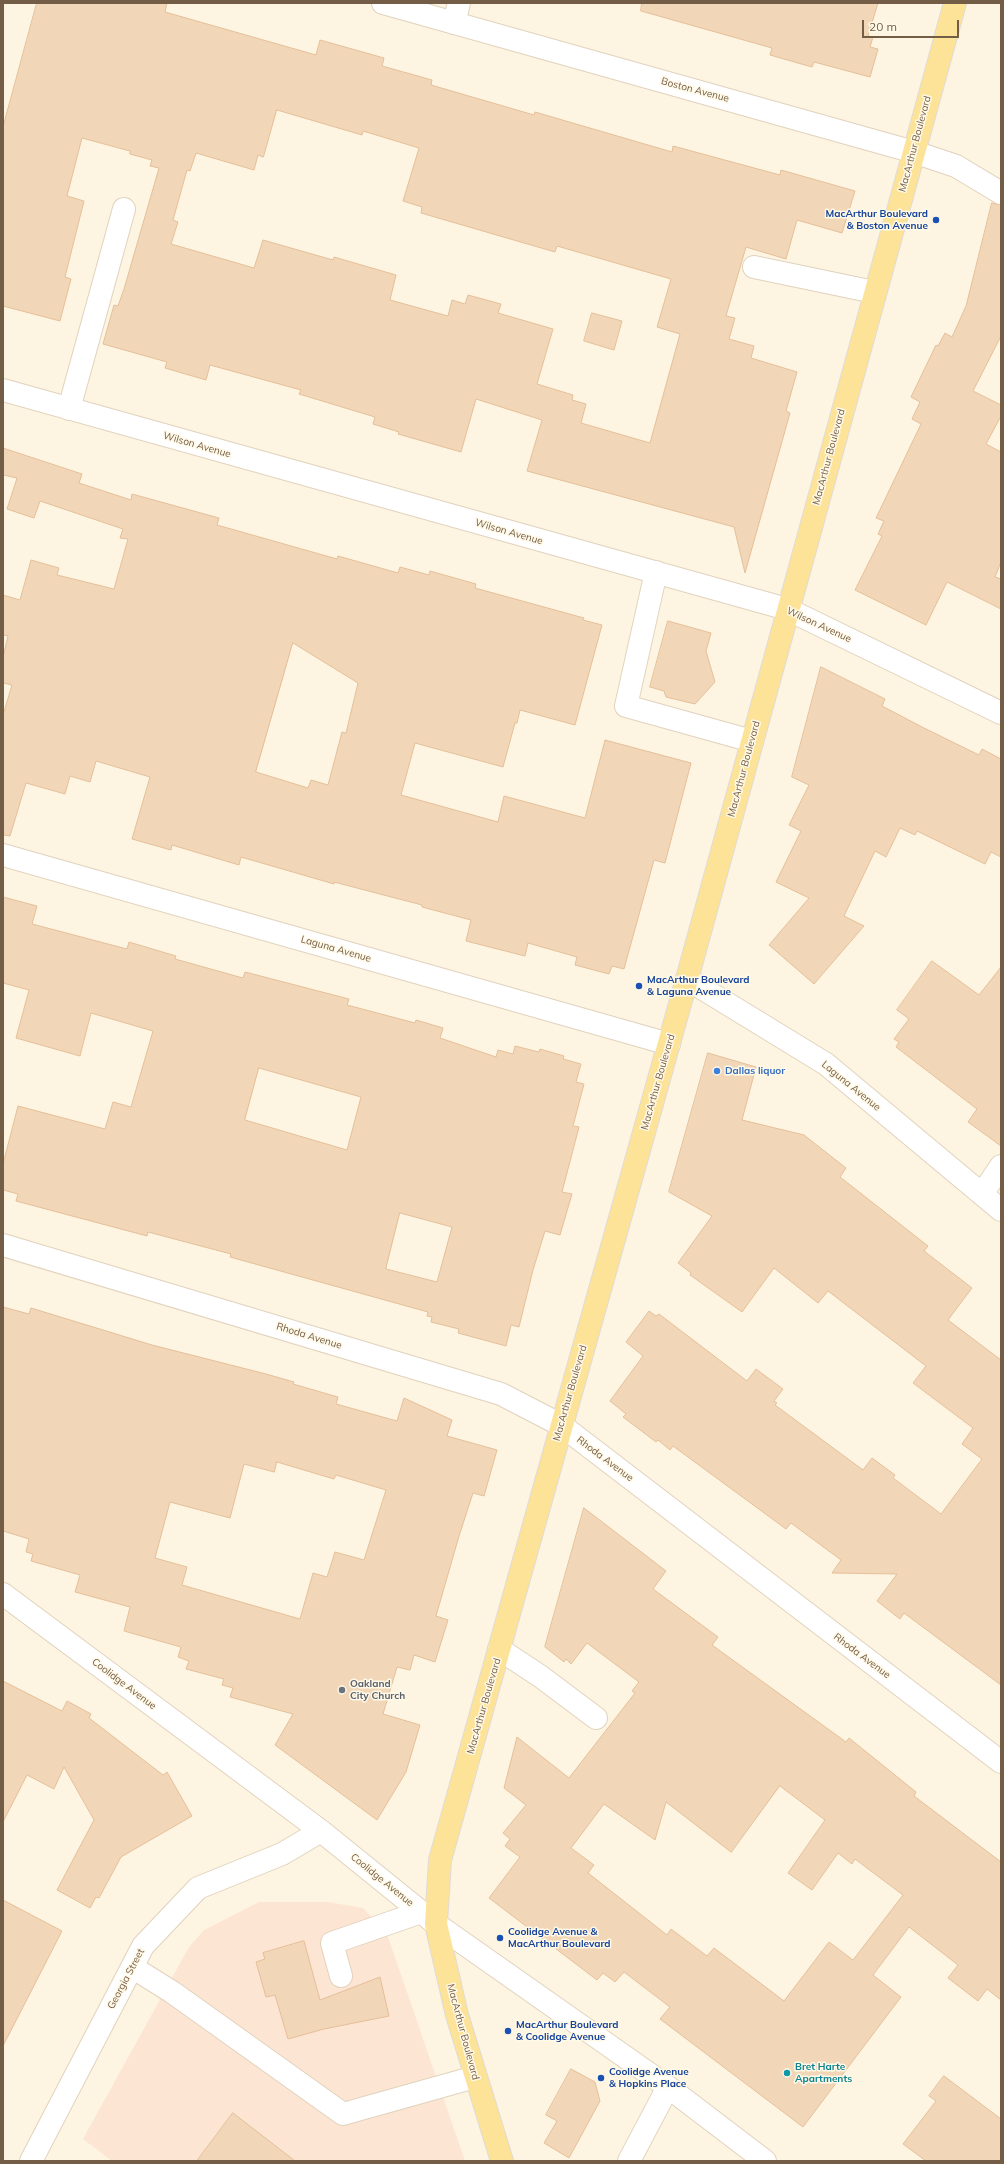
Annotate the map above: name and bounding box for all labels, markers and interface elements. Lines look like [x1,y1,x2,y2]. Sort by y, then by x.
scale bar [864,12,961,38]
text: 20 m [869,19,897,34]
street label: Boston Avenue [660,75,730,105]
street label: MacArthur Boulevard [896,95,934,193]
place label: MacArthur Boulevard & Boston Avenue [826,208,928,232]
marker: MacArthur Boulevard & Boston Avenue [931,215,941,225]
street label: MacArthur Boulevard [810,408,848,506]
street label: Wilson Avenue [162,430,232,460]
street label: Wilson Avenue [474,517,544,547]
street label: Wilson Avenue [785,605,853,645]
street label: MacArthur Boulevard [725,720,763,818]
street label: Laguna Avenue [299,933,373,965]
place label: MacArthur Boulevard & Laguna Avenue [647,974,749,998]
marker: MacArthur Boulevard & Laguna Avenue [634,981,644,991]
street label: MacArthur Boulevard [639,1033,677,1131]
street label: Laguna Avenue [819,1059,883,1113]
place label: Dallas liquor [725,1065,785,1077]
marker: Dallas liquor [712,1066,722,1076]
street label: Rhoda Avenue [275,1320,343,1352]
street label: MacArthur Boulevard [551,1344,589,1442]
street label: Rhoda Avenue [574,1434,636,1484]
street label: Rhoda Avenue [831,1631,893,1681]
street label: Coolidge Avenue [89,1656,159,1712]
street label: MacArthur Boulevard [465,1657,503,1755]
place label: Oakland City Church [350,1678,405,1702]
marker: Oakland City Church [337,1685,347,1695]
street label: Coolidge Avenue [348,1851,416,1909]
place label: Coolidge Avenue & MacArthur Boulevard [508,1926,610,1950]
marker: Coolidge Avenue & MacArthur Boulevard [495,1933,505,1943]
street label: Georgia Street [105,1947,147,2011]
street label: MacArthur Boulevard [444,1983,482,2081]
place label: MacArthur Boulevard & Coolidge Avenue [516,2019,618,2042]
marker: MacArthur Boulevard & Coolidge Avenue [503,2026,513,2036]
place label: Bret Harte Apartments [795,2061,852,2084]
place label: Coolidge Avenue & Hopkins Place [609,2066,689,2090]
marker: Bret Harte Apartments [782,2068,792,2078]
marker: Coolidge Avenue & Hopkins Place [596,2073,606,2083]

